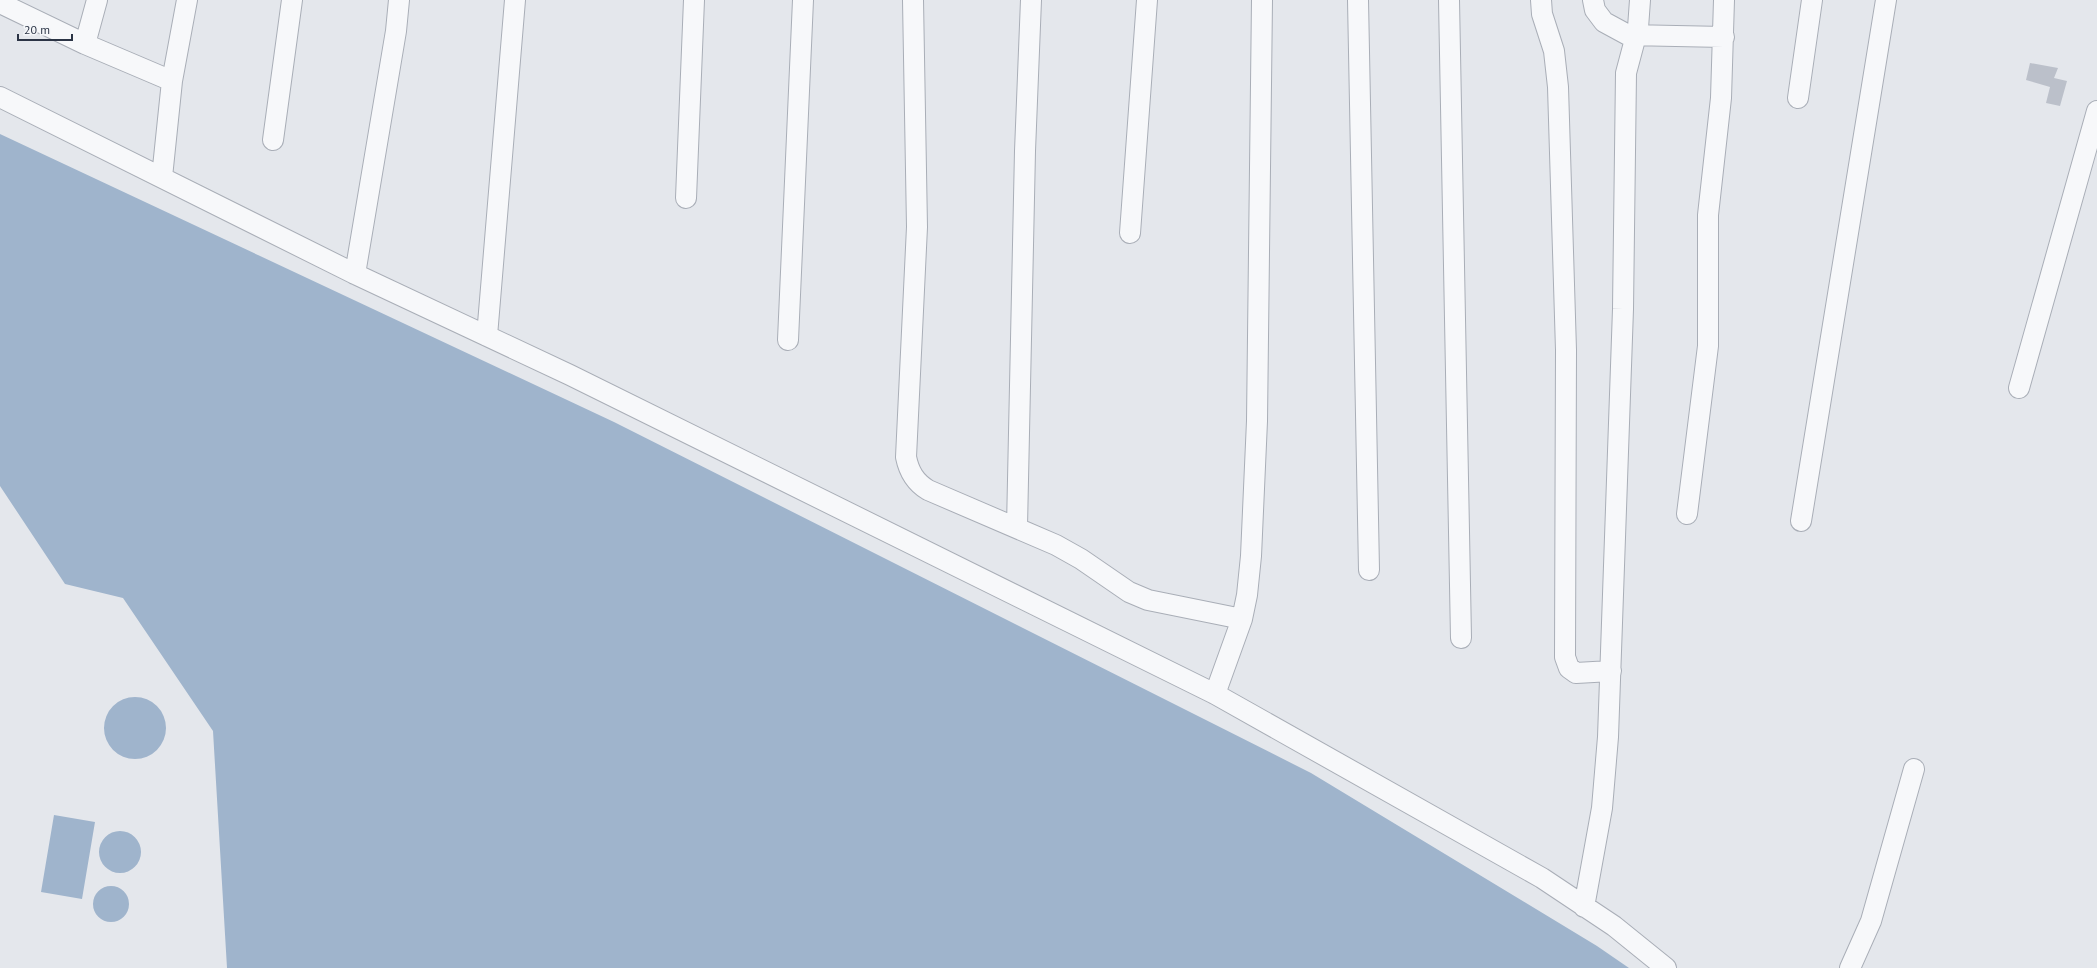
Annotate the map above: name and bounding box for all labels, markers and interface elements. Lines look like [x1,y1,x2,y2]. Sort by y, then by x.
scale bar [18,16,72,42]
text: 20 m [24,22,50,37]

